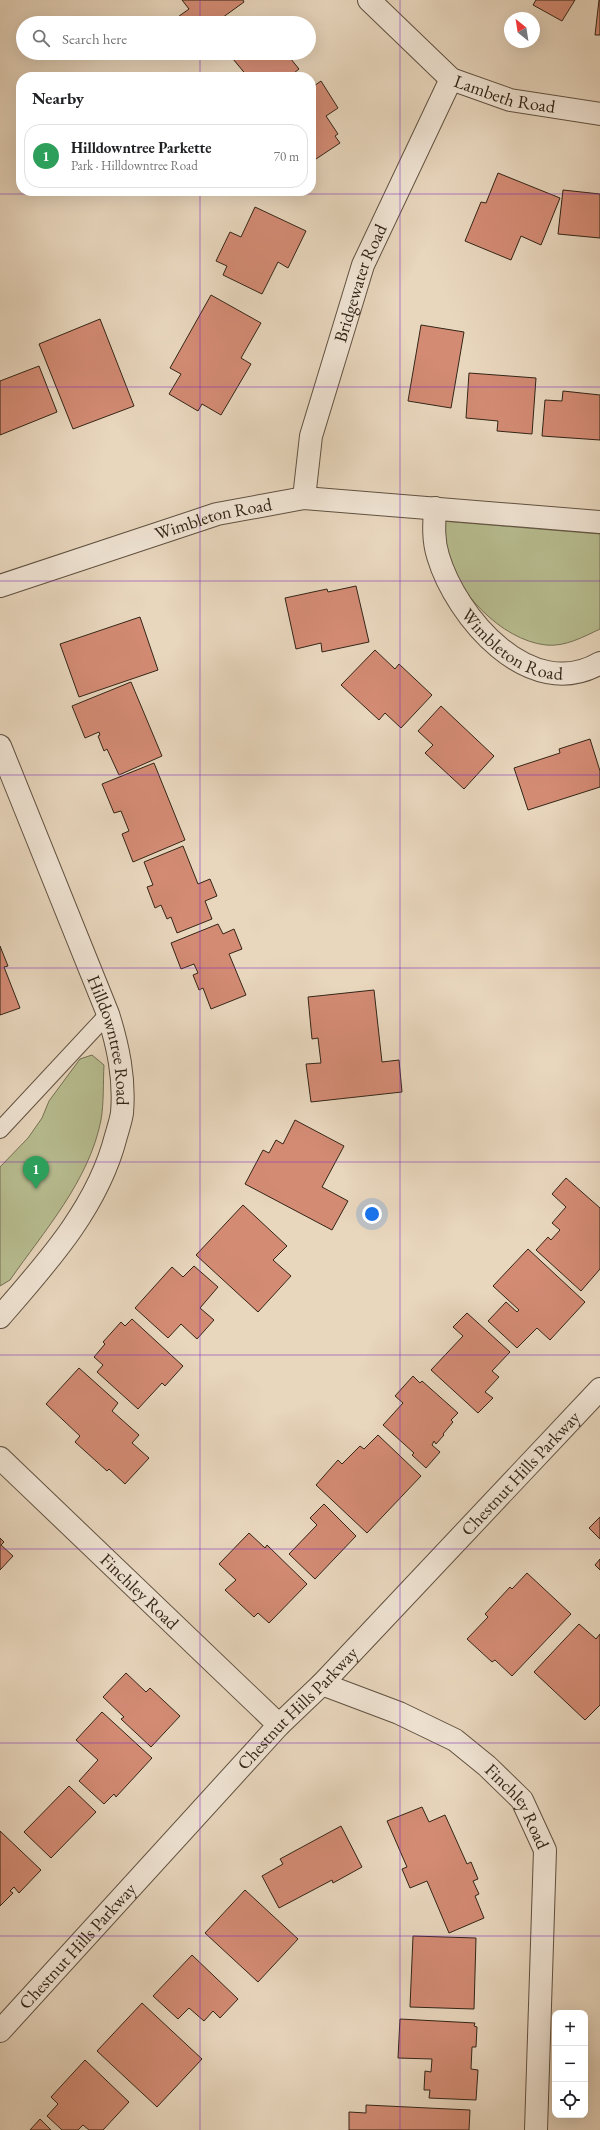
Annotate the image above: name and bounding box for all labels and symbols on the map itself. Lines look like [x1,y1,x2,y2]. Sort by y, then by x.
north arrow [504,12,540,48]
street label: Lambeth Road [451,69,558,118]
street label: Bridgewater Road [328,219,392,345]
street label: Wimbleton Road [152,492,274,545]
street label: Wimbleton Road [457,603,565,685]
street label: Hilldowntree Road [82,971,135,1107]
pin: 1 [23,1156,49,1189]
your location [362,1204,382,1224]
street label: Chestnut Hills Parkway [456,1405,585,1540]
street label: Finchley Road [96,1548,185,1635]
street label: Chestnut Hills Parkway [232,1641,363,1774]
street label: Finchley Road [480,1758,555,1853]
street label: Chestnut Hills Parkway [13,1877,141,2014]

